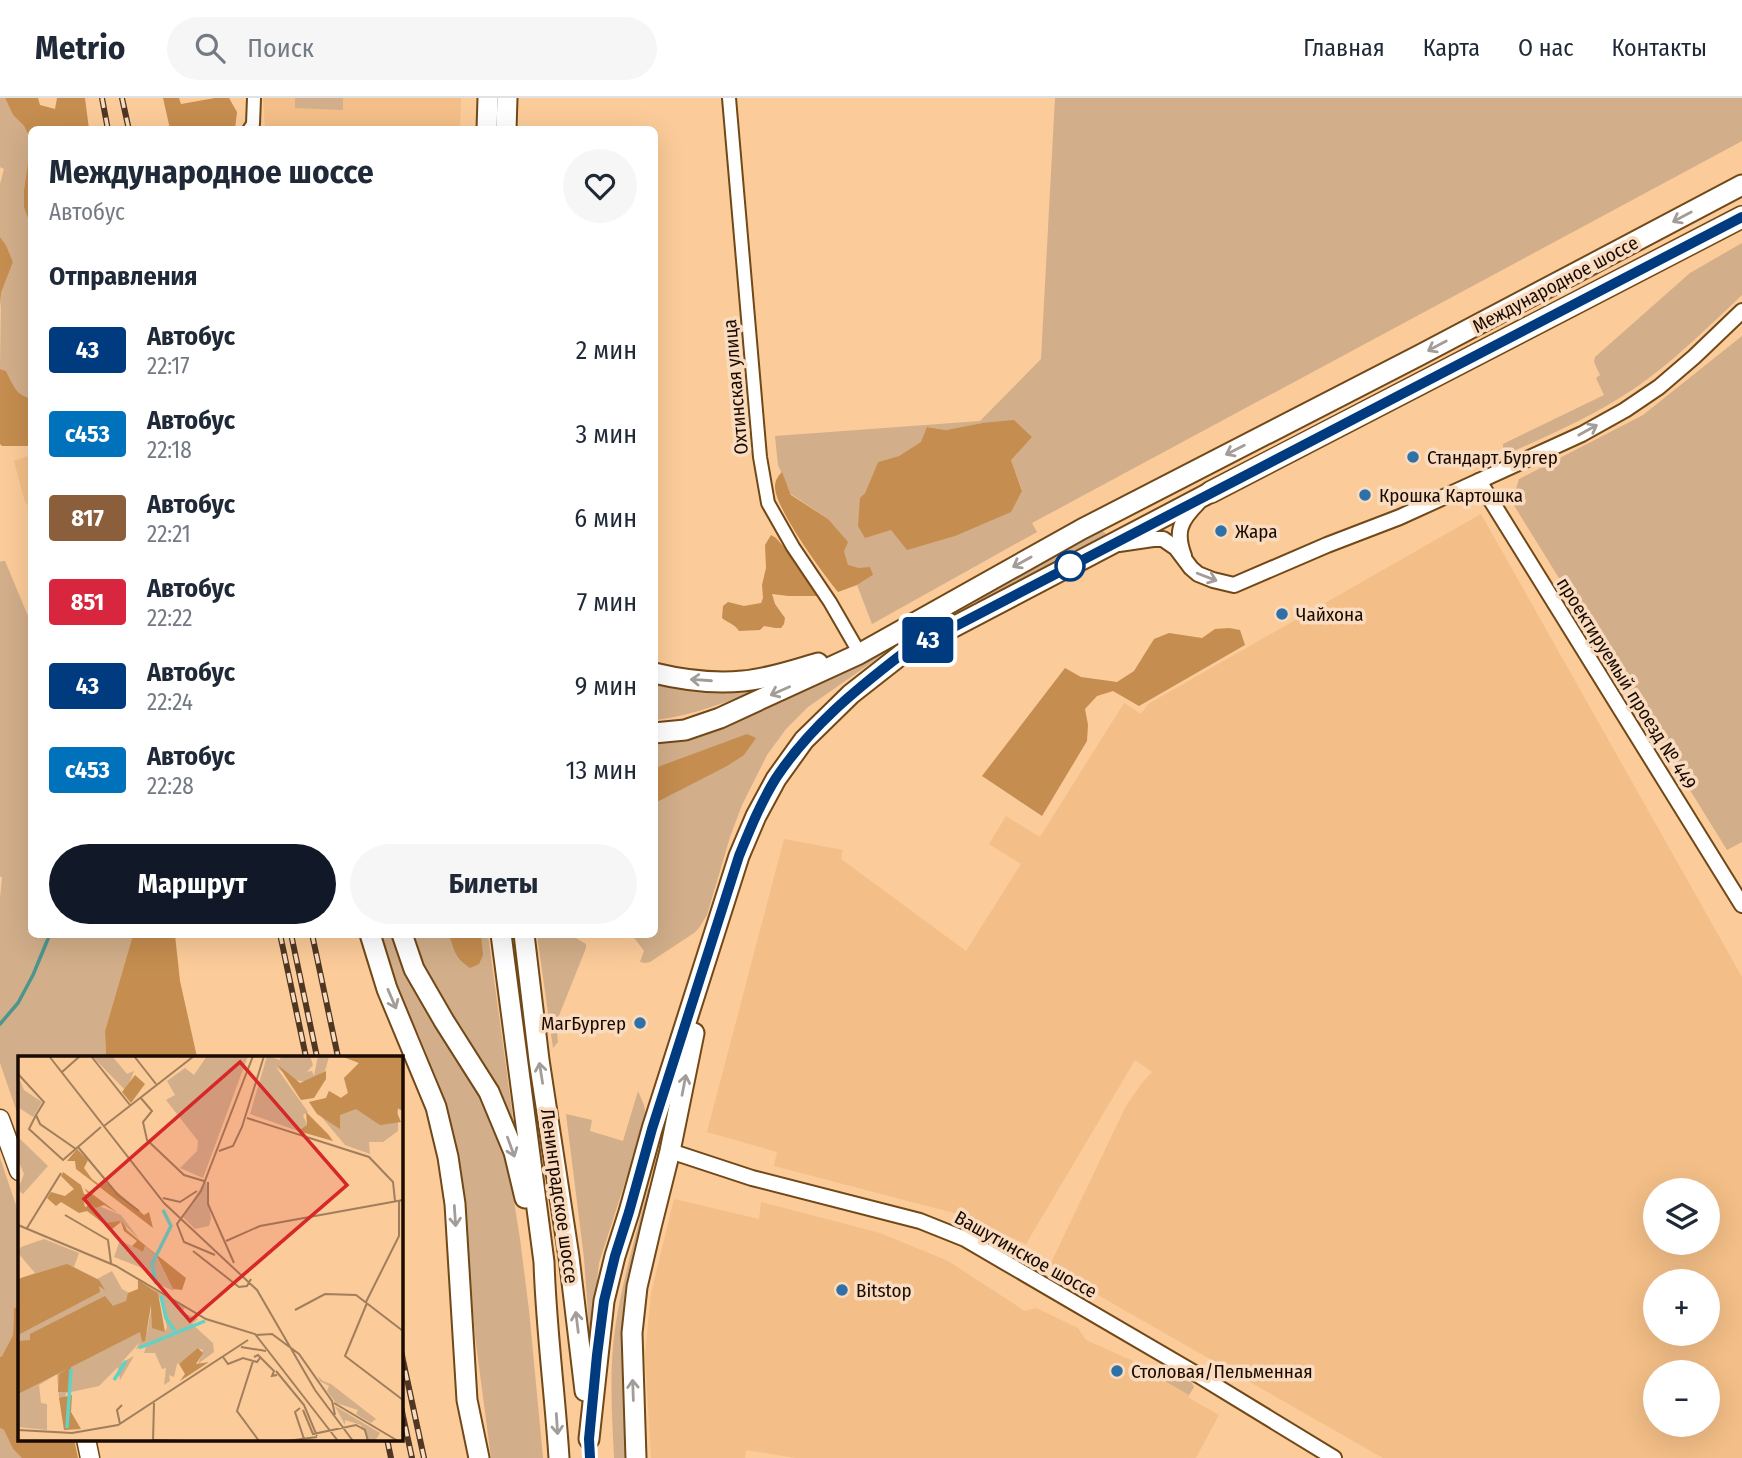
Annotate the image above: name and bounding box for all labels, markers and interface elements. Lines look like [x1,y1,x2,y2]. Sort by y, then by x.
search box [167,17,657,80]
text: Metrio [35,28,125,68]
icon: search [191,29,229,67]
text: Поиск [247,33,314,64]
text: Главная [1303,34,1385,62]
text: Карта [1423,34,1480,62]
text: О нас [1518,34,1573,62]
text: Контакты [1611,34,1707,62]
button: heart [563,149,637,223]
text: Международное шоссе [49,152,374,192]
text: Автобус [49,198,125,226]
one-way arrow [1672,210,1692,224]
street label: Международное шоссе [1468,231,1642,338]
text: Отправления [49,261,198,292]
street label: Охтинская улица [718,318,753,456]
text: Автобус [147,321,235,352]
text: 2 мин [576,335,637,366]
text: 43 [76,336,99,364]
one-way arrow [1427,340,1448,353]
text: 22:17 [147,352,190,380]
text: Автобус [147,405,235,436]
text: 3 мин [576,419,637,450]
text: с453 [65,420,110,448]
one-way arrow [1577,423,1597,437]
text: 22:18 [147,436,192,464]
one-way arrow [1225,444,1246,458]
place label: Стандарт Бургер [1427,446,1558,469]
marker: Стандарт Бургер [1405,449,1421,465]
place label: Крошка Картошка [1379,484,1523,507]
marker: Крошка Картошка [1357,487,1373,503]
text: Автобус [147,489,235,520]
text: 6 мин [574,503,637,534]
text: 817 [71,504,104,532]
text: 22:21 [147,520,191,548]
place label: Жара [1235,520,1278,543]
marker: Жара [1213,523,1229,539]
unlabelled marker [1055,551,1085,581]
one-way arrow [1013,555,1033,569]
one-way arrow [1196,571,1218,584]
text: Автобус [147,573,235,604]
street label: проектируемый проезд № 449 [1552,573,1701,793]
text: 7 мин [577,587,637,618]
text: 851 [71,588,104,616]
place label: Чайхона [1296,603,1364,626]
text: 22:22 [147,604,192,632]
marker: Чайхона [1274,606,1290,622]
line badge: 43 [897,617,960,663]
text: 43 [916,626,940,654]
text: Автобус [147,657,235,688]
text: 9 мин [575,671,637,702]
text: 43 [76,672,99,700]
one-way arrow [690,674,713,687]
one-way arrow [770,685,792,698]
text: 22:24 [147,688,193,716]
text: Автобус [147,741,235,772]
text: 13 мин [565,755,637,786]
text: с453 [65,756,110,784]
text: 22:28 [147,772,194,800]
button: Маршрут [49,844,336,924]
button: Билеты [350,844,637,924]
one-way arrow [386,988,399,1009]
place label: МагБургер [541,1012,626,1035]
marker: МагБургер [632,1015,648,1031]
inset map [18,1056,402,1440]
one-way arrow [535,1062,548,1085]
one-way arrow [677,1074,691,1097]
street label: Ленинградское шоссе [536,1107,583,1285]
one-way arrow [506,1135,518,1157]
map controls [1643,1178,1720,1437]
button: layers [1643,1178,1720,1255]
one-way arrow [449,1204,462,1227]
street label: Вашутинское шоссе [951,1206,1101,1303]
button: + [1643,1269,1720,1346]
place label: Bitstop [856,1279,912,1302]
marker: Bitstop [834,1282,850,1298]
one-way arrow [571,1311,584,1334]
place label: Столовая/Пельменная [1131,1360,1313,1383]
button: − [1643,1360,1720,1437]
marker: Столовая/Пельменная [1109,1363,1125,1379]
one-way arrow [627,1379,640,1402]
one-way arrow [551,1413,564,1435]

